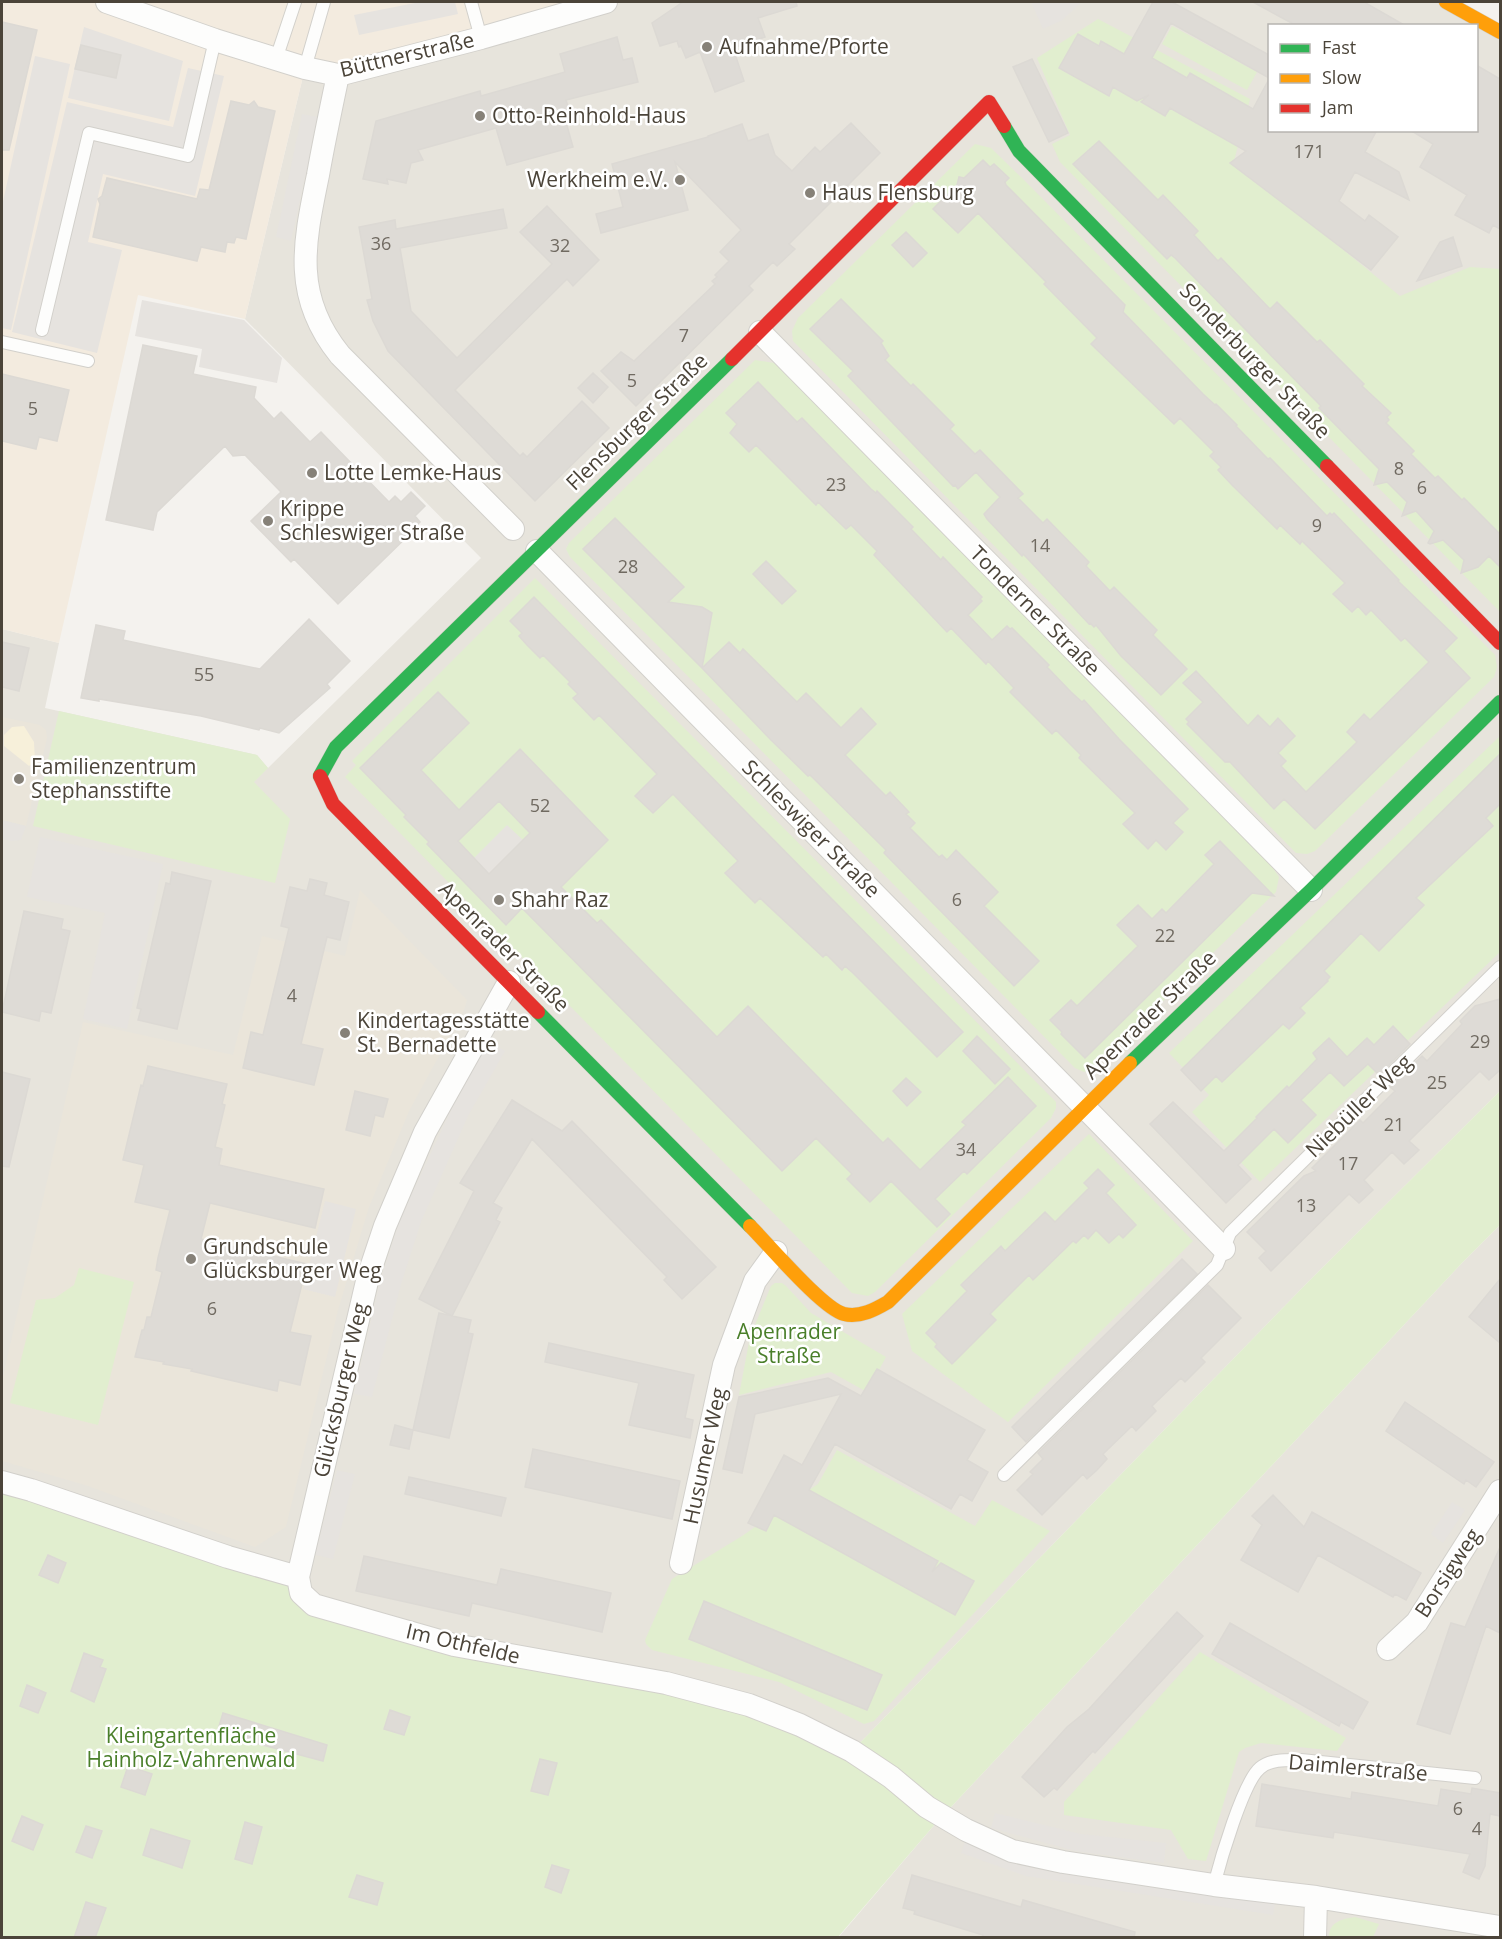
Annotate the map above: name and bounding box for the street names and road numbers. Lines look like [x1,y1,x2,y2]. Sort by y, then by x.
street label: Büttnerstraße [337,25,477,83]
street label: Sonderburger Straße [1174,277,1337,444]
street label: Flensburger Straße [560,346,713,496]
street label: Tonderner Straße [965,539,1107,681]
street label: Schleswiger Straße [737,753,887,903]
street label: Apenrader Straße [433,875,576,1018]
street label: Apenrader Straße [1077,944,1222,1085]
street label: Niebüller Weg [1299,1047,1418,1163]
street label: Glücksburger Weg [306,1300,374,1480]
street label: Husumer Weg [676,1385,732,1527]
street label: Borsigweg [1408,1522,1486,1622]
street label: Im Othfelde [403,1616,523,1670]
street label: Daimlerstraße [1287,1747,1429,1787]

